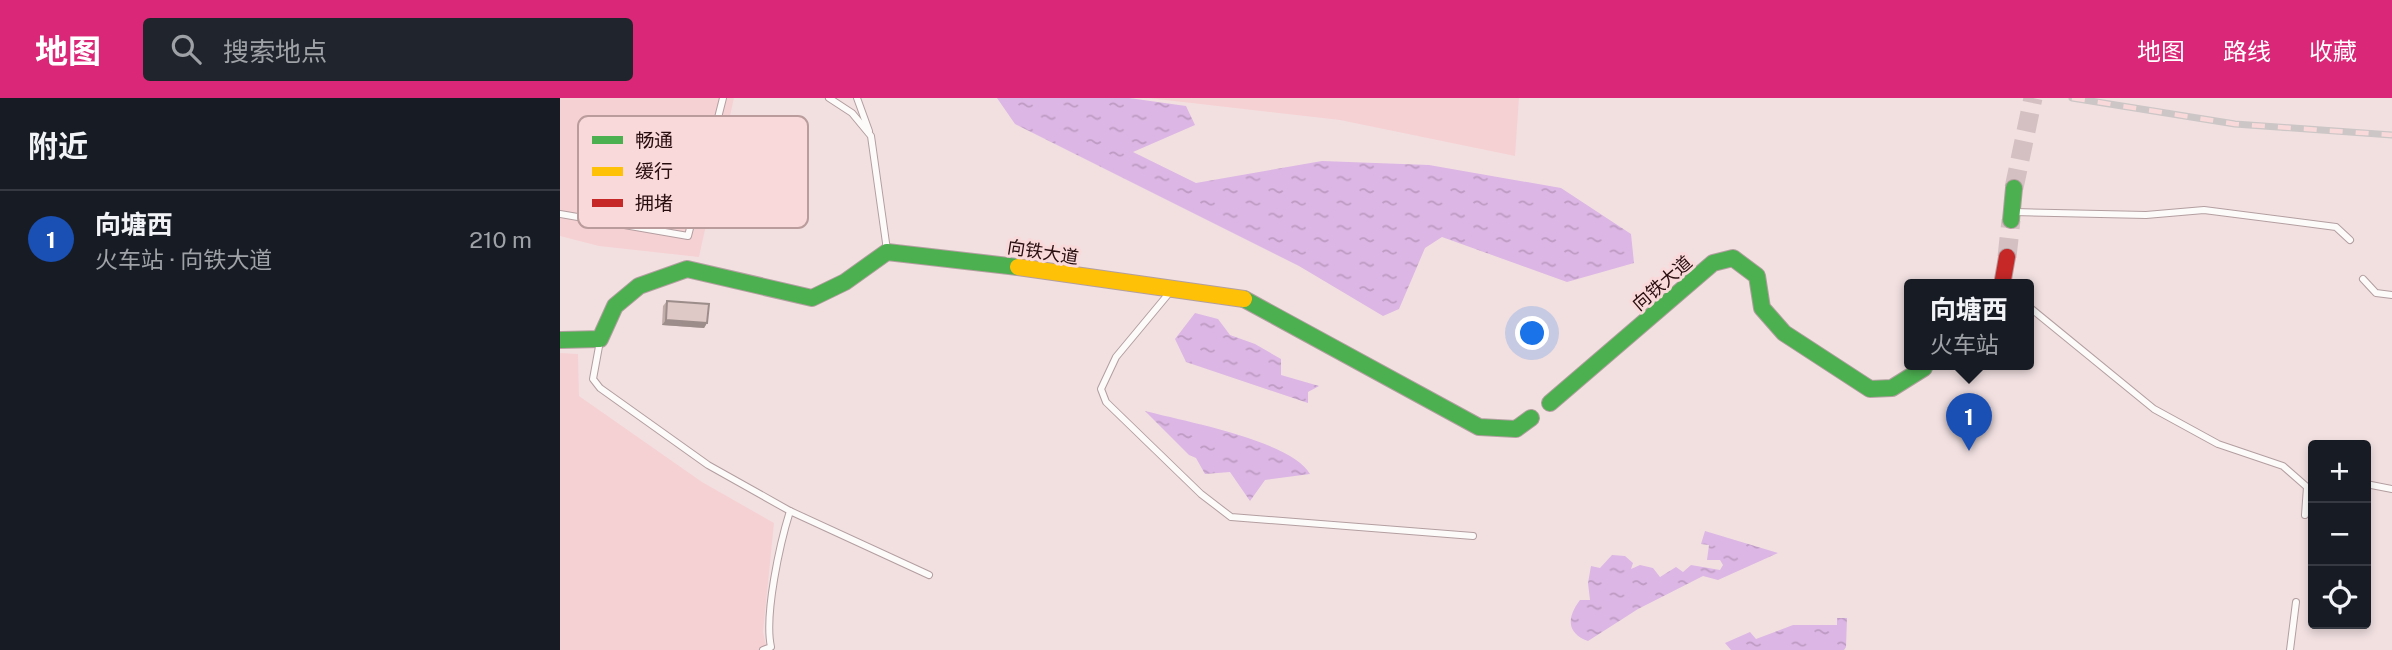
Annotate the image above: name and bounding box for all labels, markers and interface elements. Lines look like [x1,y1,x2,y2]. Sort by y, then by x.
search box [143,18,633,81]
icon: search [167,30,205,68]
text: 地图 [35,32,101,70]
text: 搜索地点 [223,36,327,67]
text: 地图 [2137,37,2185,65]
text: 路线 [2223,37,2271,65]
text: 收藏 [2309,37,2357,65]
legend [578,116,808,228]
text: 附近 [28,128,88,164]
text: 畅通 [635,129,673,151]
text: 缓行 [635,160,673,182]
text: 拥堵 [635,192,673,214]
text: 向塘西 [95,209,173,240]
text: 1 [46,226,56,253]
text: 210 m [469,226,532,253]
street label: 向铁大道 [1006,236,1080,268]
text: 火车站 · 向铁大道 [95,246,272,273]
street label: 向铁大道 [1628,251,1696,315]
popup [1904,279,2034,370]
text: 向塘西 [1930,294,2008,325]
your location [1515,316,1549,350]
text: 火车站 [1930,331,1999,358]
pin: 1 [1946,393,1992,451]
map controls [2308,440,2371,629]
button: + [2308,440,2371,503]
button: − [2308,503,2371,566]
button: locate [2308,566,2371,629]

